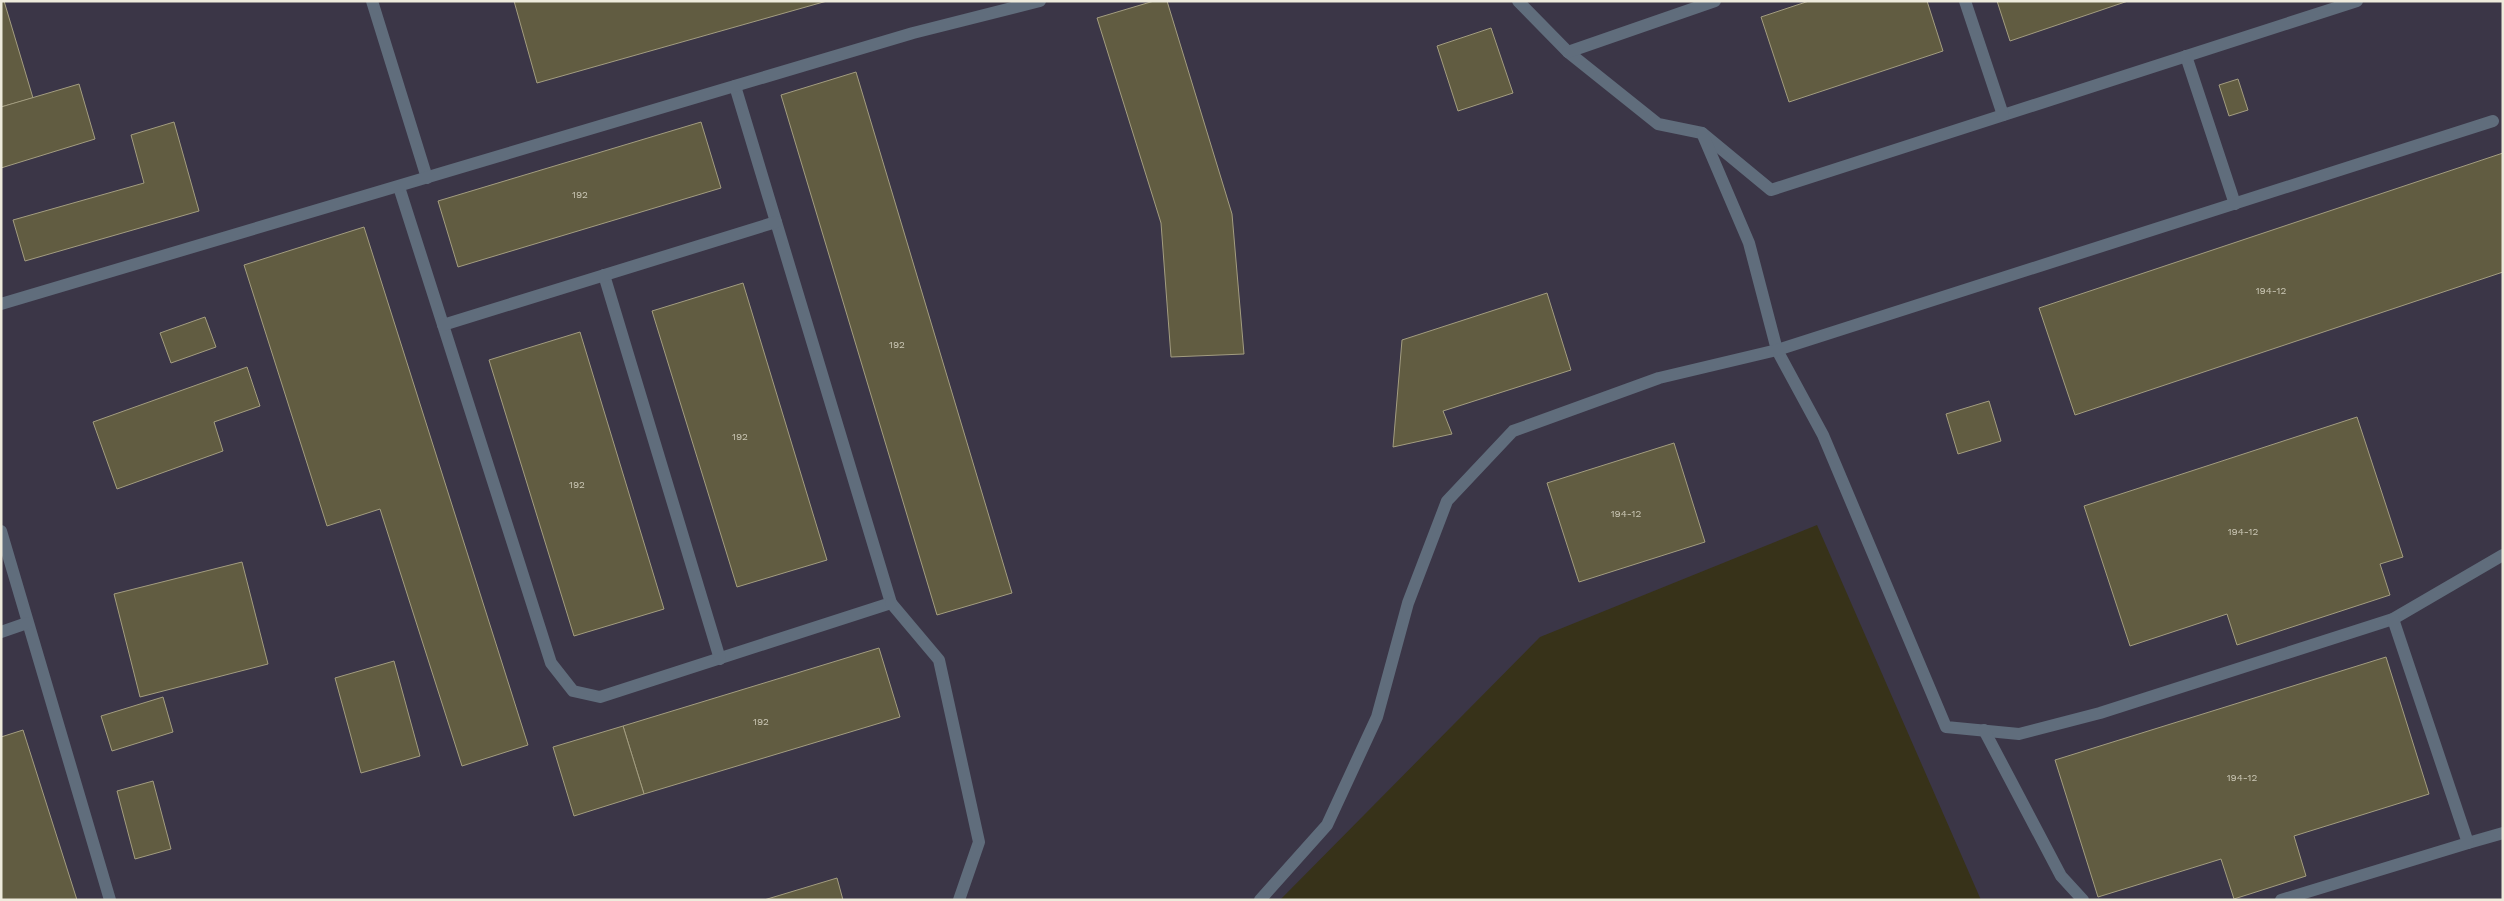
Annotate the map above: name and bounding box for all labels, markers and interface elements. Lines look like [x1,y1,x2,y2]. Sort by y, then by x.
house number: 192 [572,189,588,200]
house number: 194-12 [2256,285,2286,296]
house number: 192 [889,339,905,350]
house number: 192 [732,431,748,442]
house number: 192 [569,479,585,490]
house number: 194-12 [1611,508,1641,519]
house number: 194-12 [2228,526,2258,537]
house number: 192 [753,716,769,727]
house number: 194-12 [2227,772,2257,783]

